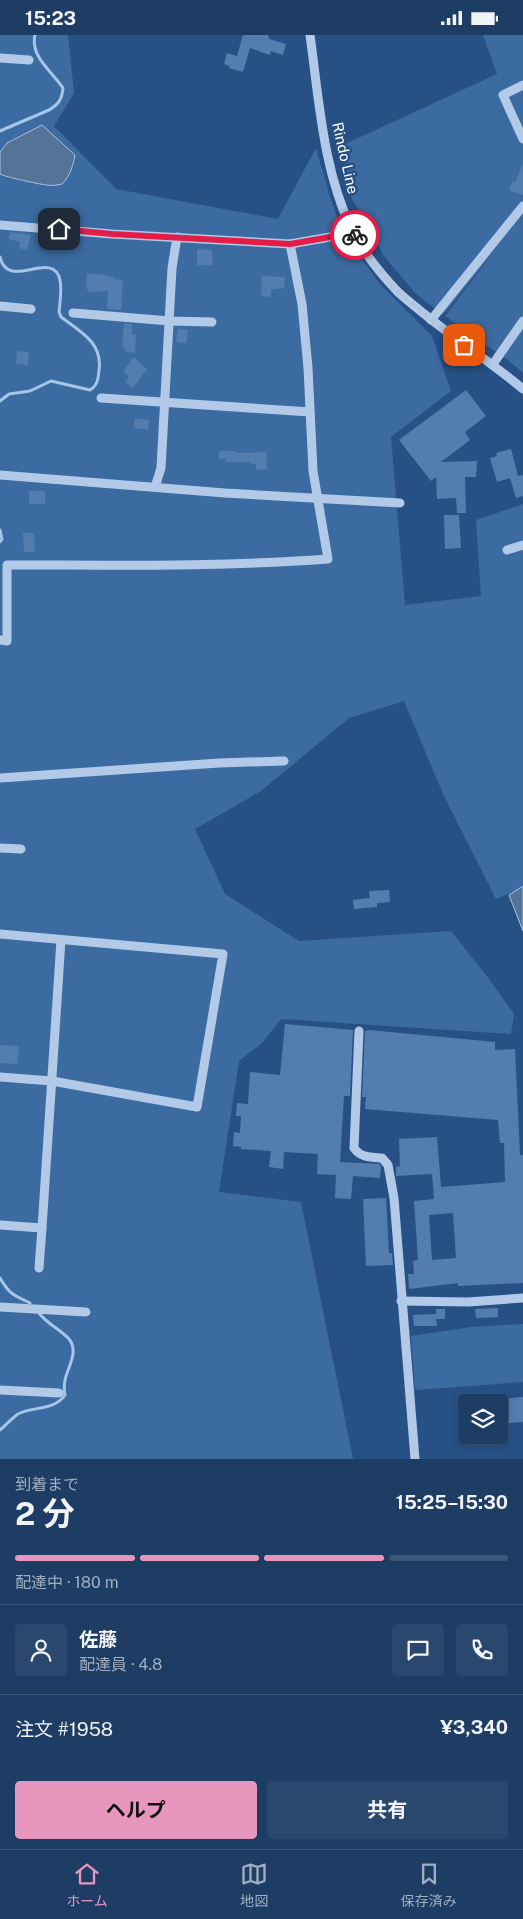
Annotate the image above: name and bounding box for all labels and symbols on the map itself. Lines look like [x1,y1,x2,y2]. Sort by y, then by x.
street label: Rindo Line [329,120,362,195]
pin [38,208,80,250]
courier [330,210,380,260]
pin [443,324,485,366]

